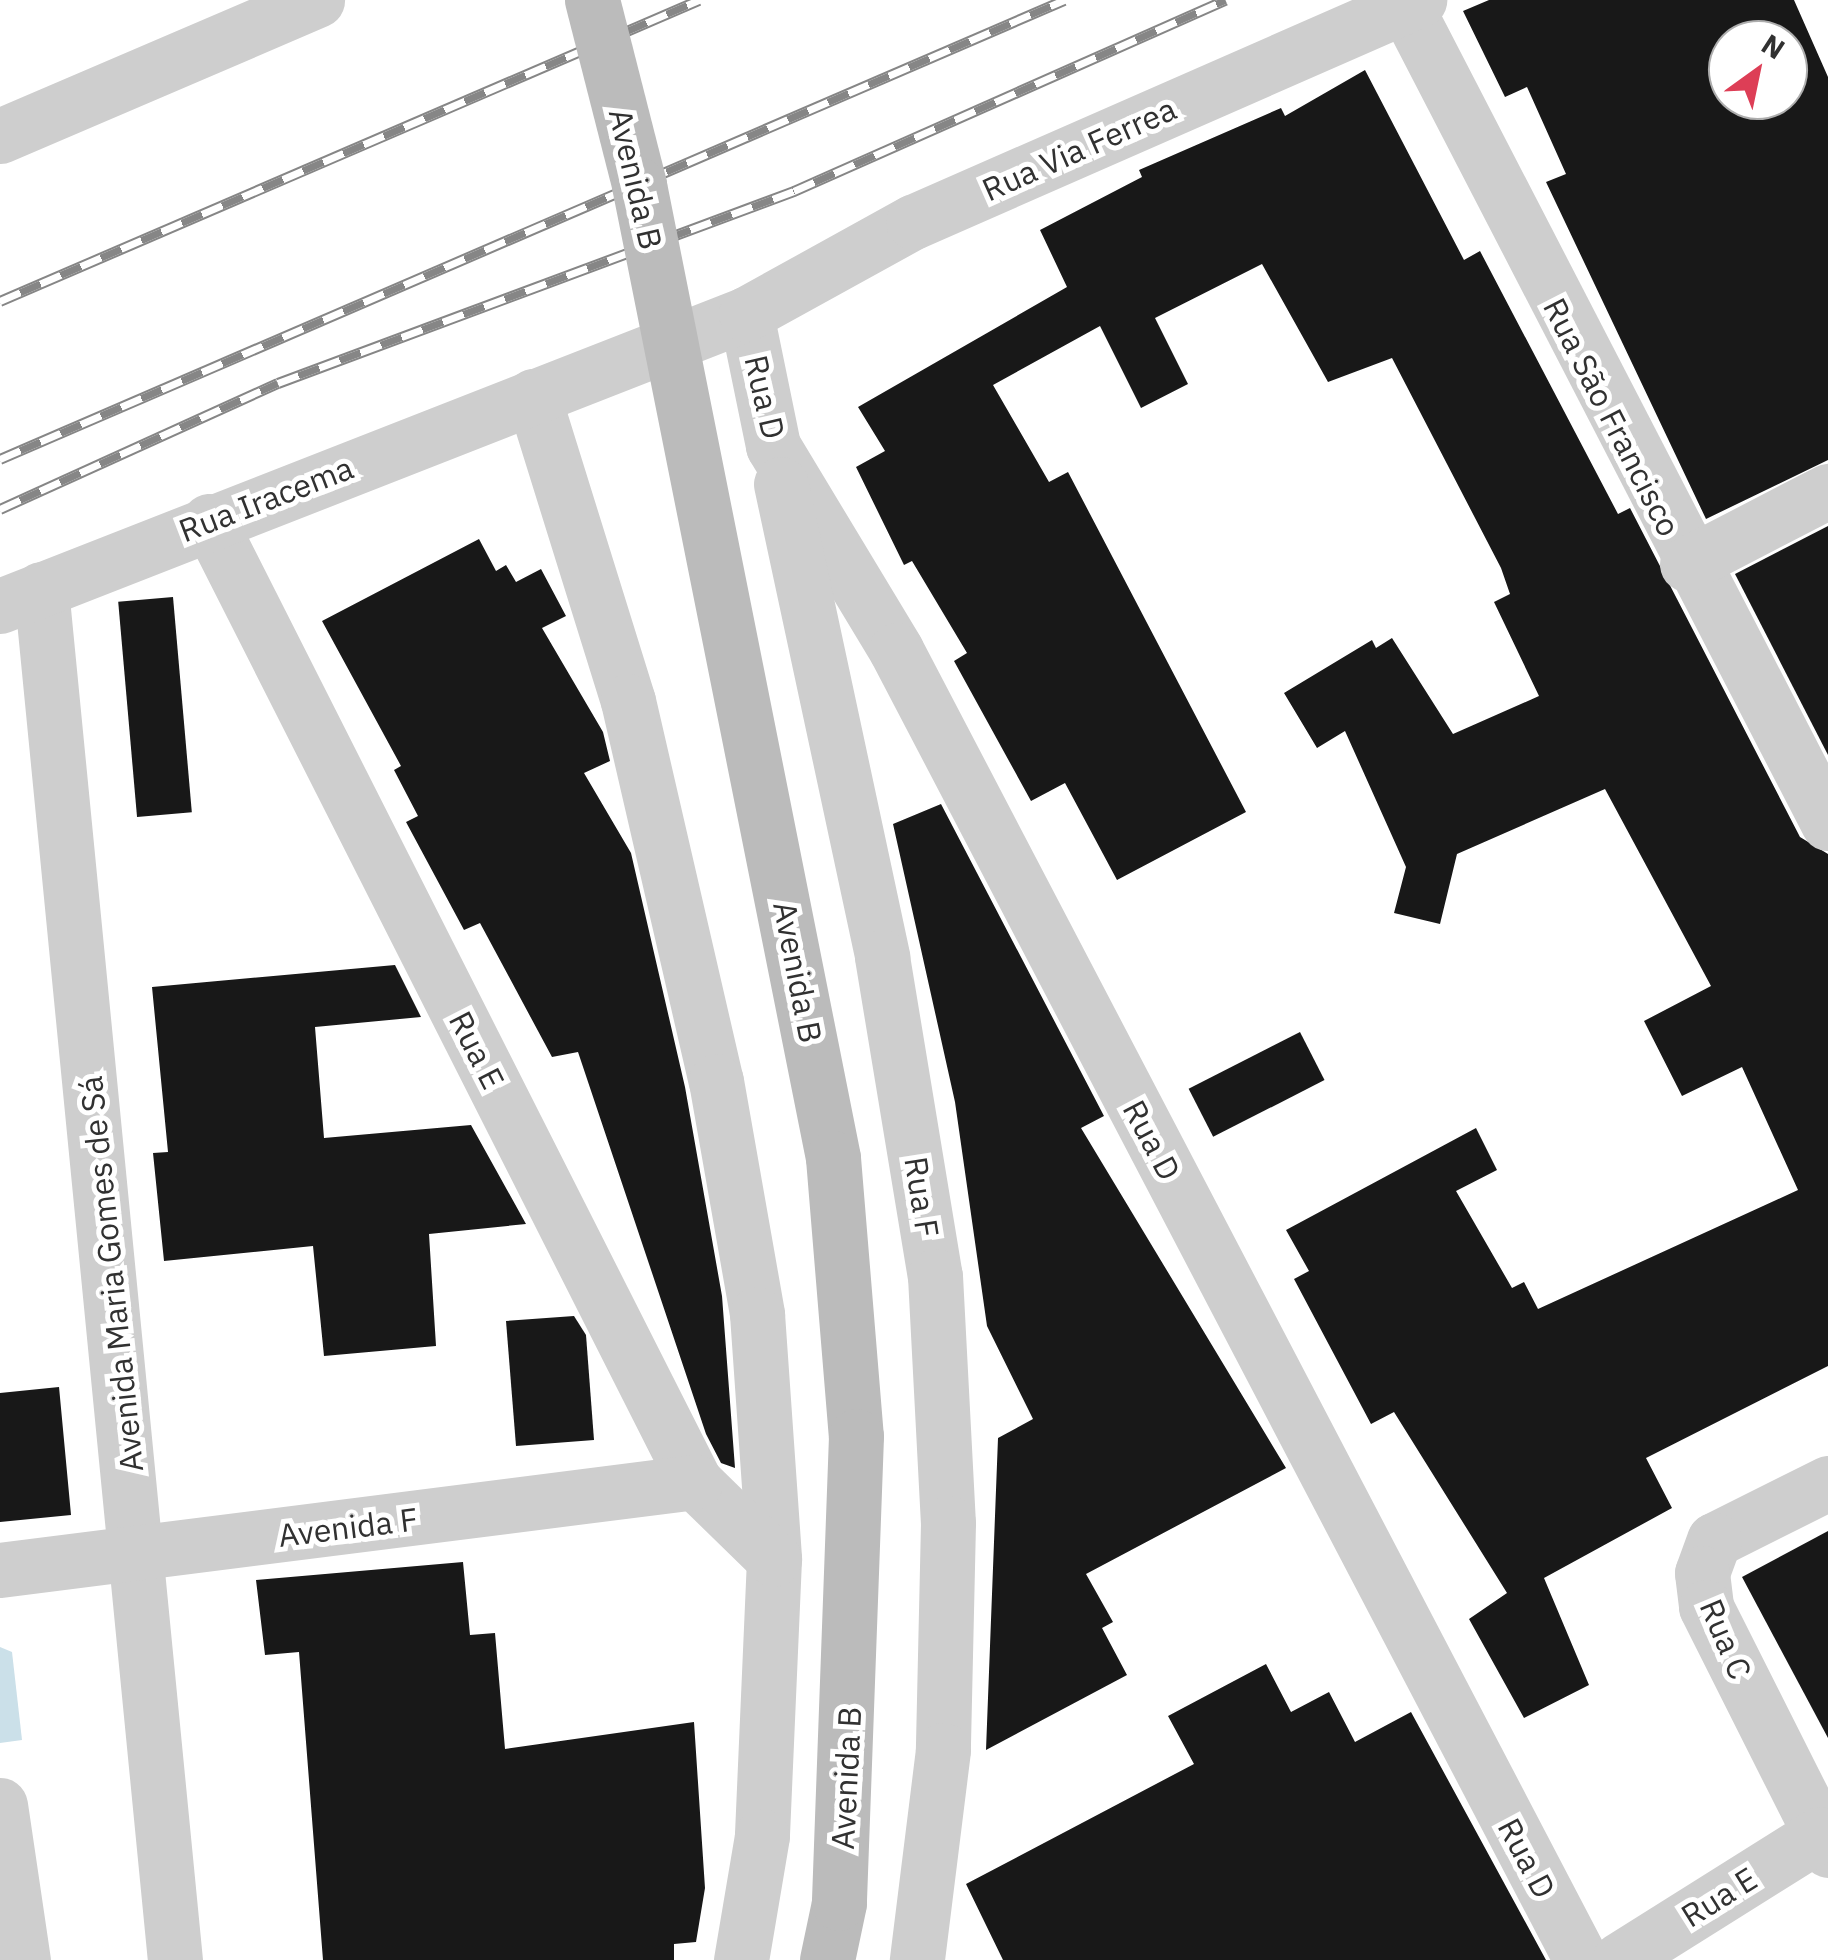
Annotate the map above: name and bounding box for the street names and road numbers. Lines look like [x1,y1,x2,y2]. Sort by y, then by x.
street label: Rua Via Ferrea [976,89,1182,209]
street label: Avenida B [601,105,671,253]
street label: Rua São Francisco [1535,292,1689,542]
street label: Rua D [737,351,793,443]
street label: Rua Iracema [174,448,358,550]
street label: Avenida B [765,898,831,1046]
street label: Rua E [441,1005,513,1095]
street label: Avenida Maria Gomes de Sá [71,1074,151,1474]
street label: Rua D [1115,1094,1189,1186]
street label: Rua F [897,1154,947,1240]
street label: Avenida F [276,1499,420,1555]
street label: Rua C [1692,1593,1760,1685]
street label: Avenida B [823,1705,869,1851]
street label: Rua D [1490,1812,1564,1904]
street label: Rua E [1674,1859,1764,1935]

